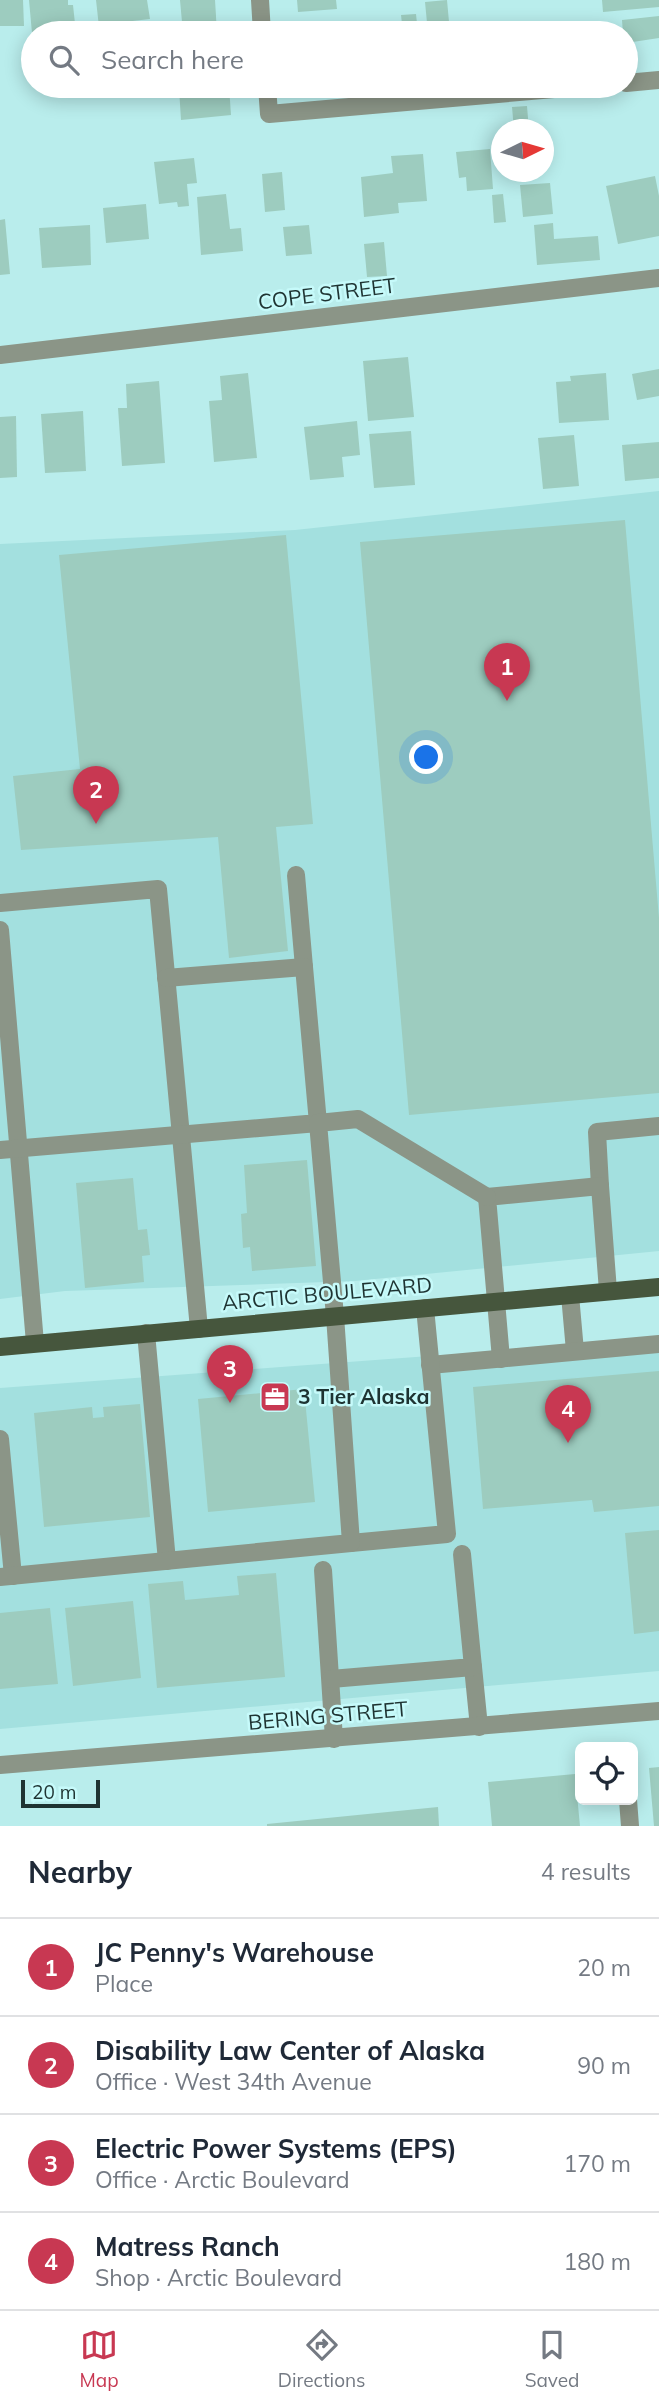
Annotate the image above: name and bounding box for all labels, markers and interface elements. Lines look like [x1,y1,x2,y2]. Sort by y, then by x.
search box [21,21,638,98]
icon: search [45,41,83,79]
text: Search here [101,43,244,76]
north arrow [491,119,554,182]
street label: COPE STREET [256,272,398,314]
pin: 1 [484,643,530,701]
your location [409,740,443,774]
pin: 2 [73,766,119,824]
street label: ARCTIC BOULEVARD [221,1271,433,1315]
pin: 3 [207,1345,253,1403]
office icon: 3 Tier Alaska [258,1380,292,1414]
place label: 3 Tier Alaska [298,1383,430,1409]
pin: 4 [545,1385,591,1443]
street label: BERING STREET [247,1695,409,1735]
map controls [575,1742,638,1805]
button: locate [575,1742,638,1805]
scale bar [21,1777,100,1809]
text: 20 m [32,1780,76,1804]
text: Nearby [28,1853,132,1891]
text: 4 results [541,1857,631,1886]
text: JC Penny's Warehouse [95,1936,374,1969]
text: 1 [44,1953,58,1982]
text: 20 m [577,1953,631,1982]
text: Place [95,1969,153,1998]
text: Disability Law Center of Alaska [95,2034,485,2067]
text: 2 [44,2051,58,2080]
text: 90 m [577,2051,631,2080]
text: Office · West 34th Avenue [95,2067,372,2096]
text: Electric Power Systems (EPS) [95,2132,457,2165]
text: 3 [44,2149,58,2178]
text: 170 m [563,2149,631,2178]
text: Office · Arctic Boulevard [95,2165,349,2194]
text: Matress Ranch [95,2230,280,2263]
text: 4 [44,2247,58,2276]
text: 180 m [563,2247,631,2276]
text: Shop · Arctic Boulevard [95,2263,342,2292]
tab: Map [80,2326,119,2392]
tab: Directions [278,2326,366,2392]
tab: Saved [525,2326,579,2392]

